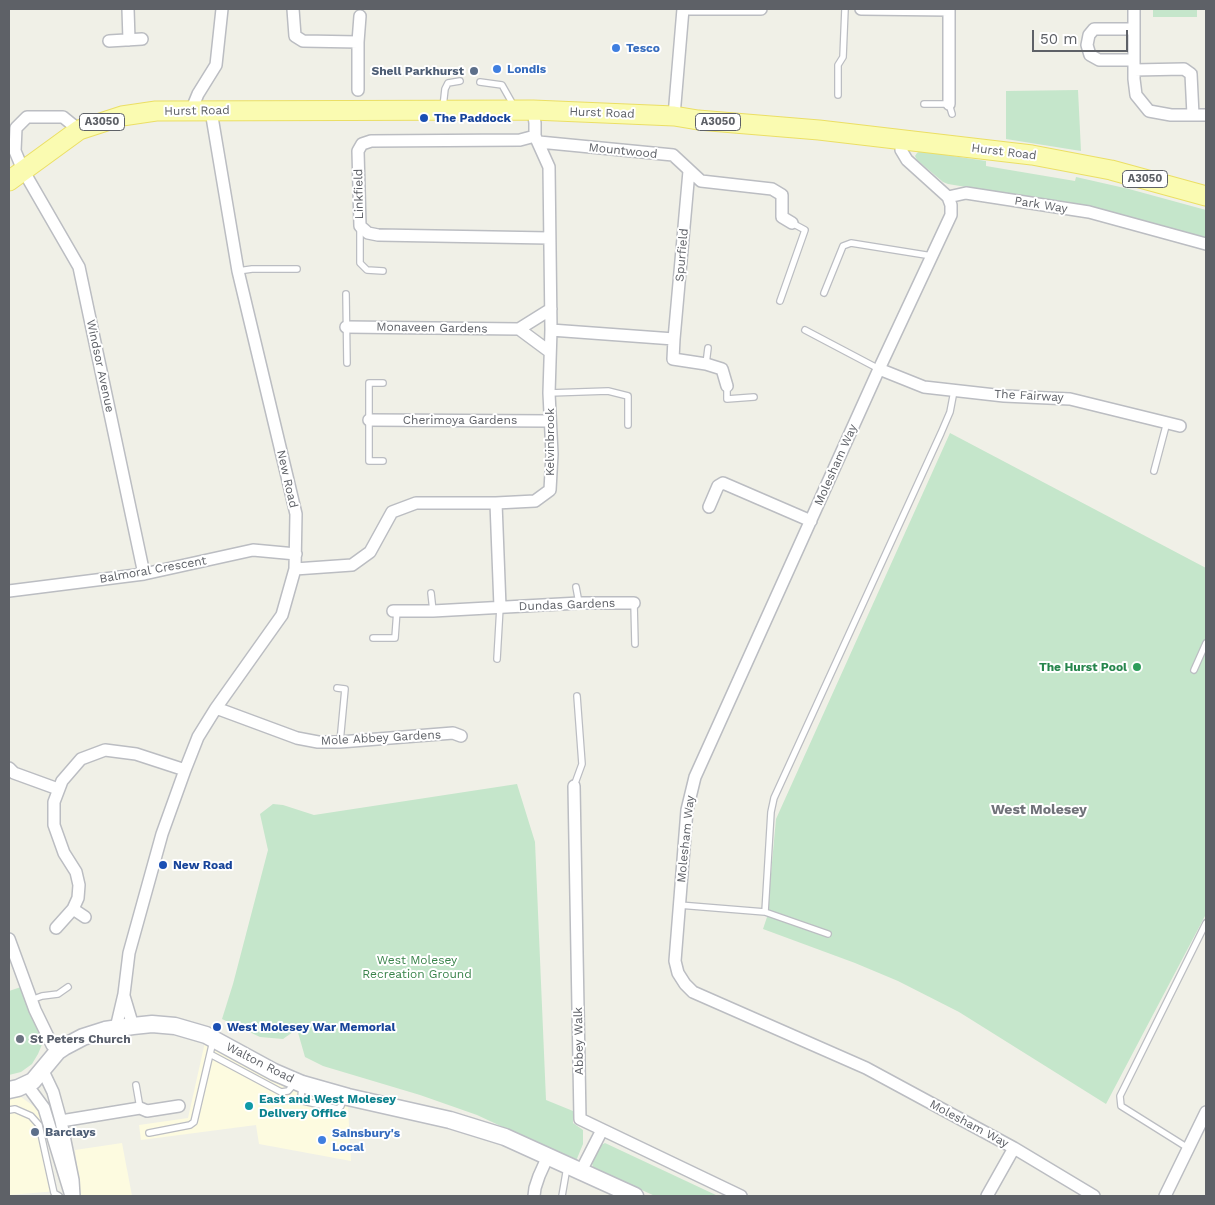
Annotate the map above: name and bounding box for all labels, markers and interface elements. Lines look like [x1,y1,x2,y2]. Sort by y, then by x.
scale bar [1035,20,1131,52]
text: 50 m [1040,30,1077,48]
place label: Tesco [626,41,660,55]
marker: Tesco [610,42,622,54]
place label: Londis [507,62,546,76]
marker: Londis [491,63,503,75]
place label: Shell Parkhurst [371,64,464,78]
marker: Shell Parkhurst [468,65,480,77]
street label: Hurst Road [164,103,230,119]
street label: Hurst Road [569,105,635,121]
place label: The Paddock [434,111,511,125]
marker: The Paddock [418,112,430,124]
road number: A3050 [80,114,124,130]
road number: A3050 [696,114,740,130]
street label: Mountwood [588,140,658,162]
street label: Hurst Road [971,141,1037,163]
street label: Linkfield [351,169,367,219]
road number: A3050 [1122,170,1168,188]
street label: Park Way [1013,194,1069,216]
street label: Spurfield [672,228,692,282]
street label: Windsor Avenue [83,318,117,414]
street label: Monaveen Gardens [376,320,488,336]
street label: The Fairway [994,387,1064,405]
street label: Kelvinbrook [543,408,557,476]
street label: Cherimoya Gardens [403,413,517,427]
street label: Molesham Way [812,422,860,508]
street label: New Road [273,449,301,509]
street label: Balmoral Crescent [98,553,208,587]
street label: Dundas Gardens [518,596,616,614]
place label: The Hurst Pool [1039,660,1127,674]
marker: The Hurst Pool [1131,661,1143,673]
street label: Mole Abbey Gardens [321,728,441,748]
street label: Molesham Way [674,795,698,883]
district label: West Molesey [991,802,1087,818]
place label: New Road [173,858,233,872]
marker: New Road [157,859,169,871]
park label: West Molesey Recreation Ground [362,953,472,981]
street label: Abbey Walk [571,1007,587,1075]
place label: West Molesey War Memorial [227,1020,395,1034]
marker: West Molesey War Memorial [211,1021,223,1033]
place label: St Peters Church [30,1032,131,1046]
marker: St Peters Church [14,1033,26,1045]
street label: Walton Road [224,1040,296,1086]
place label: East and West Molesey Delivery Office [259,1092,396,1120]
street label: Molesham Way [927,1097,1011,1151]
marker: East and West Molesey Delivery Office [243,1100,255,1112]
place label: Barclays [45,1125,96,1139]
marker: Barclays [29,1126,41,1138]
place label: Sainsbury's Local [332,1126,400,1154]
marker: Sainsbury's Local [316,1134,328,1146]

